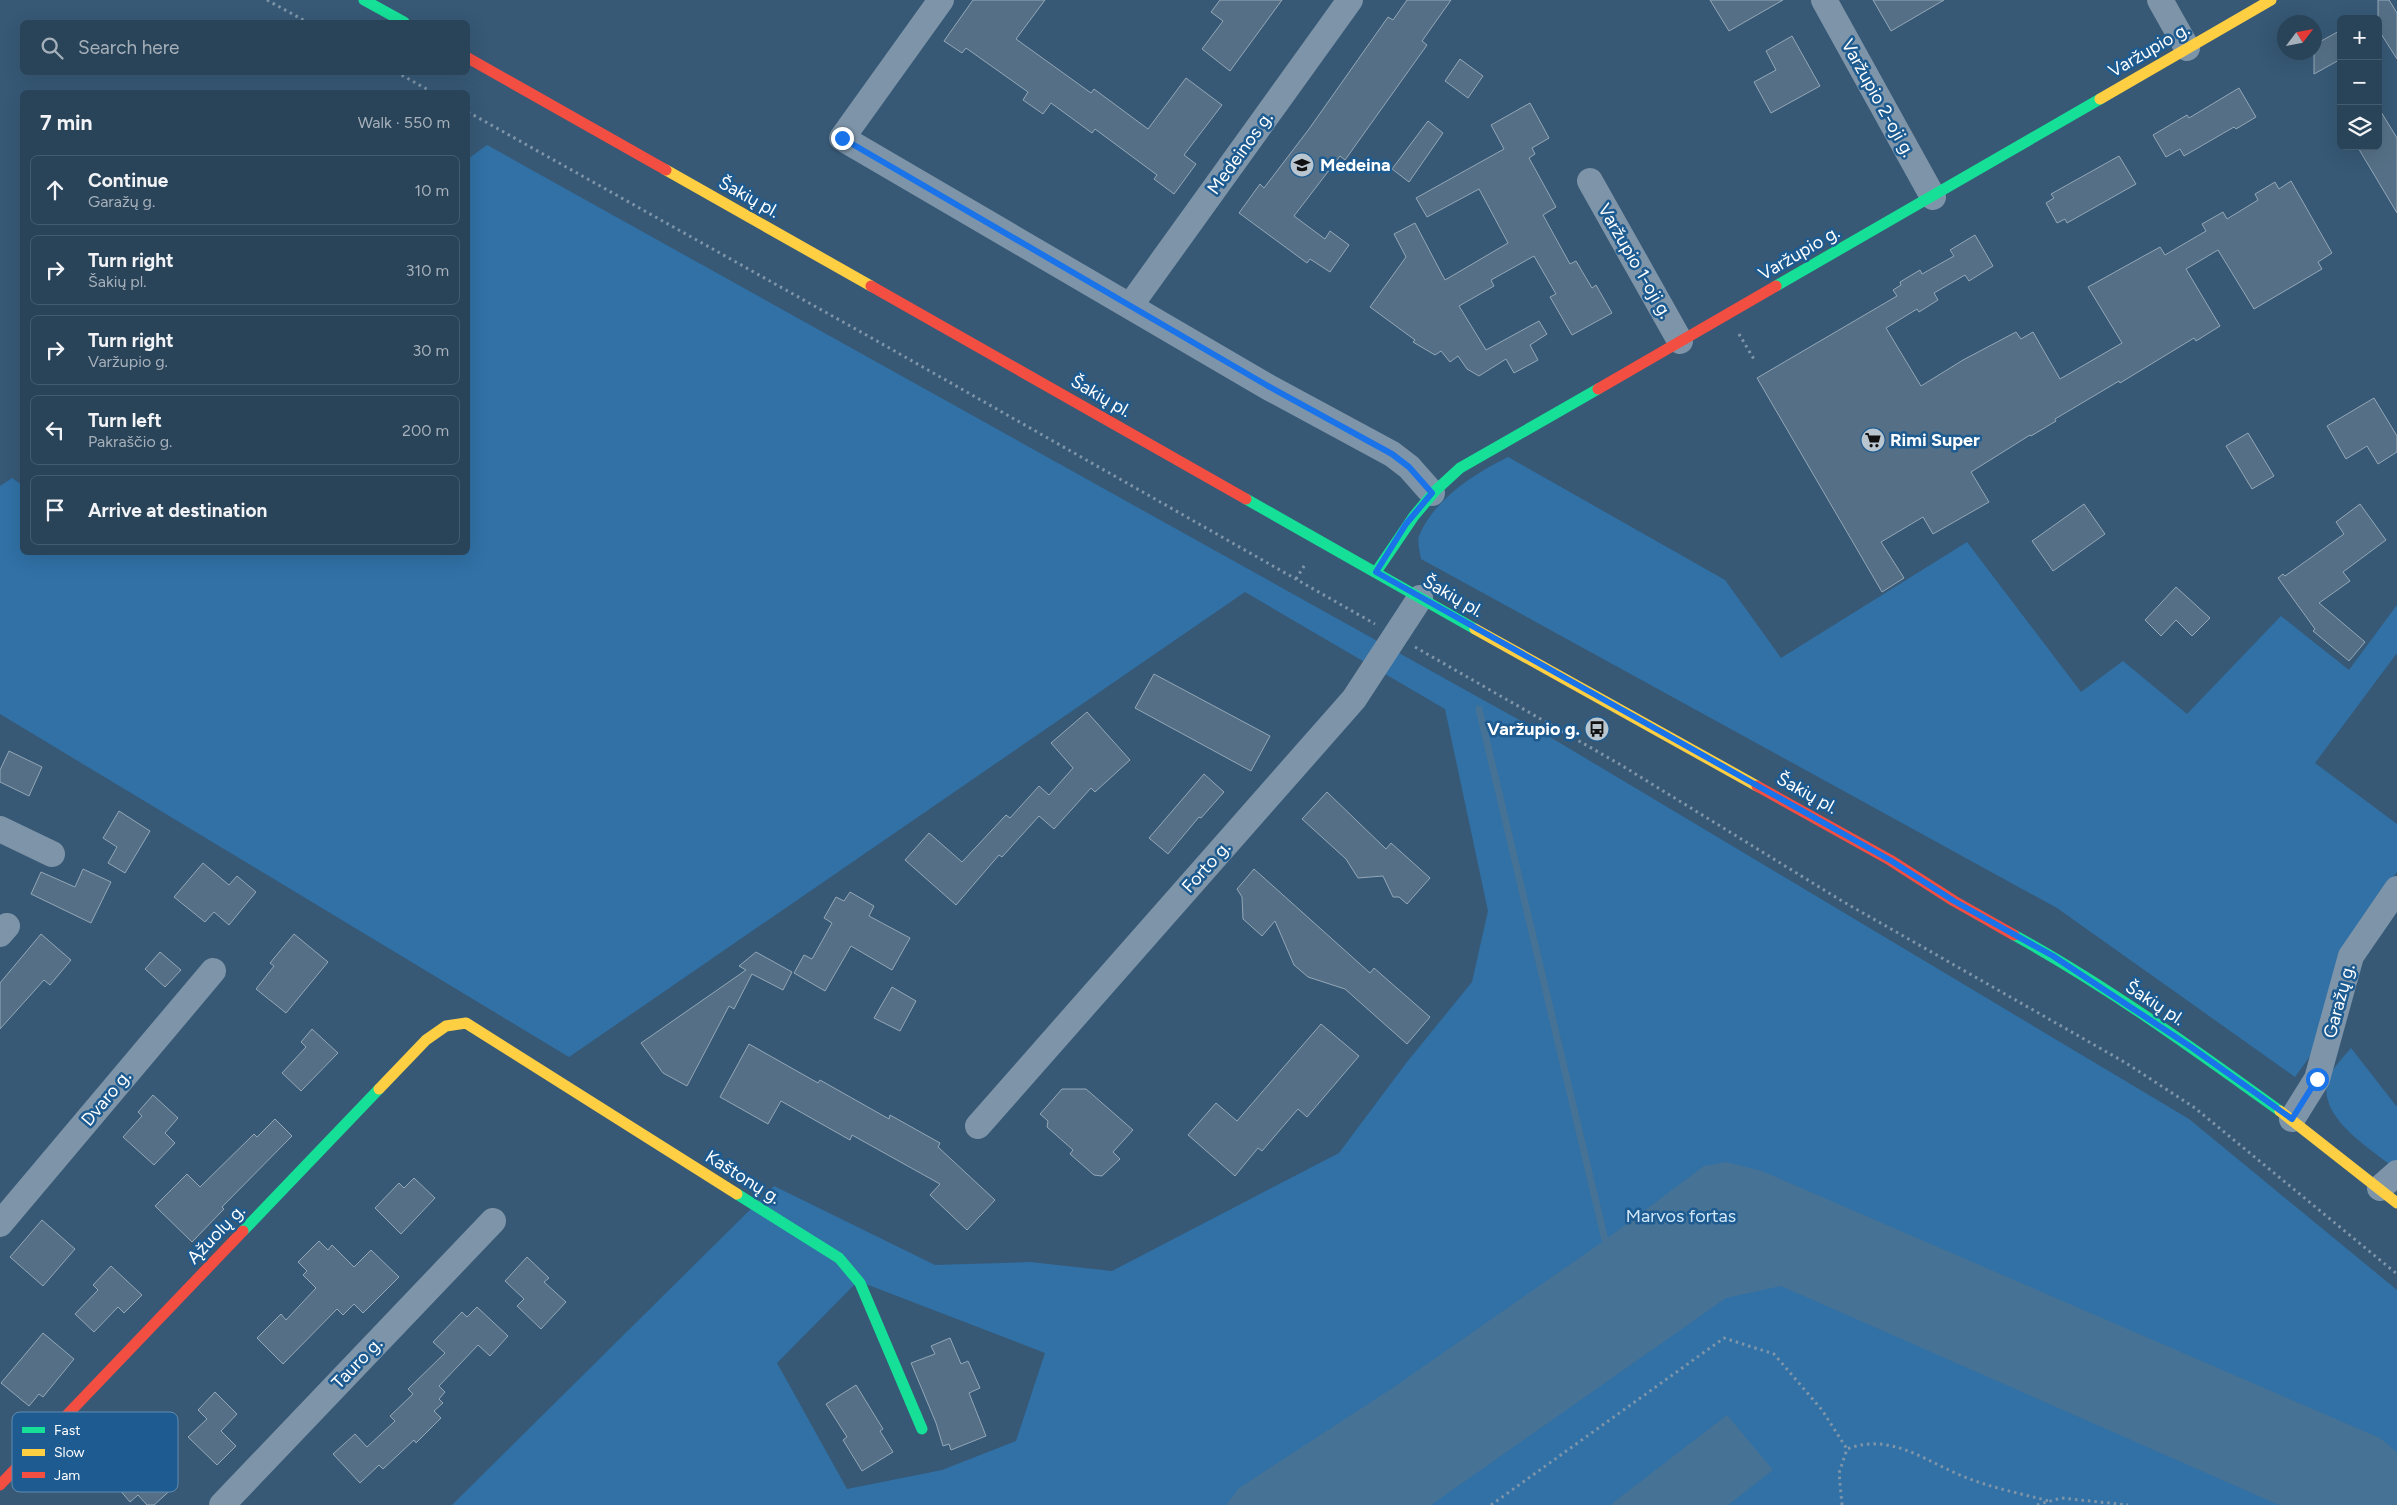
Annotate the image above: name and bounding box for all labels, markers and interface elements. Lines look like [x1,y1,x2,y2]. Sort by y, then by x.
north arrow [2277,15,2322,60]
map controls [2337,15,2382,150]
button: + [2337,15,2382,60]
street label: Varžupio g. [2105,18,2193,82]
search box [20,20,470,75]
icon: search [38,34,66,62]
street label: Varžupio 2-oji g. [1837,35,1919,161]
text: Search here [78,36,180,59]
button: − [2337,60,2382,105]
button: layers [2337,105,2382,150]
street label: Medeinos g. [1203,107,1277,199]
text: 7 min [40,110,92,135]
text: Walk · 550 m [358,113,450,132]
route end [831,127,854,150]
school or university icon: Medeina [1289,152,1315,178]
place label: Medeina [1320,154,1391,176]
text: Continue [88,169,168,192]
street label: Šakių pl. [715,171,783,223]
icon: ahead [41,176,69,204]
text: 10 m [415,181,449,200]
text: Garažų g. [88,192,155,211]
street label: Varžupio 1-oji g. [1593,200,1677,322]
street label: Varžupio g. [1755,221,1843,285]
text: Turn right [88,249,174,272]
icon: right [41,256,69,284]
text: 310 m [406,261,449,280]
text: Šakių pl. [88,272,147,291]
text: Turn right [88,329,174,352]
icon: right [41,336,69,364]
text: 30 m [412,341,449,360]
text: Varžupio g. [88,352,168,371]
street label: Šakių pl. [1067,370,1135,422]
text: Turn left [88,409,162,432]
icon: left [41,416,69,444]
text: 200 m [402,421,449,440]
supermarket icon: Rimi Super [1860,427,1886,453]
place label: Rimi Super [1890,429,1980,451]
text: Pakraščio g. [88,432,172,451]
icon: arrive [41,496,69,524]
text: Arrive at destination [88,499,267,522]
street label: Šakių pl. [1419,570,1487,622]
bus stop icon: Varžupio g. [1584,716,1610,742]
place label: Varžupio g. [1487,718,1580,740]
street label: Šakių pl. [1773,767,1841,819]
street label: Forto g. [1177,837,1235,897]
street label: Garažų g. [2319,962,2359,1040]
street label: Šakių pl. [2121,976,2189,1030]
street label: Dvaro g. [76,1066,136,1130]
route start [2306,1068,2329,1091]
street label: Kaštonų g. [701,1145,785,1209]
street label: Ąžuolų g. [182,1200,250,1268]
park label: Marvos fortas [1626,1205,1736,1227]
street label: Tauro g. [327,1333,387,1393]
legend [12,1412,178,1492]
text: Fast [54,1422,80,1439]
text: Slow [54,1444,85,1461]
text: Jam [54,1467,80,1484]

